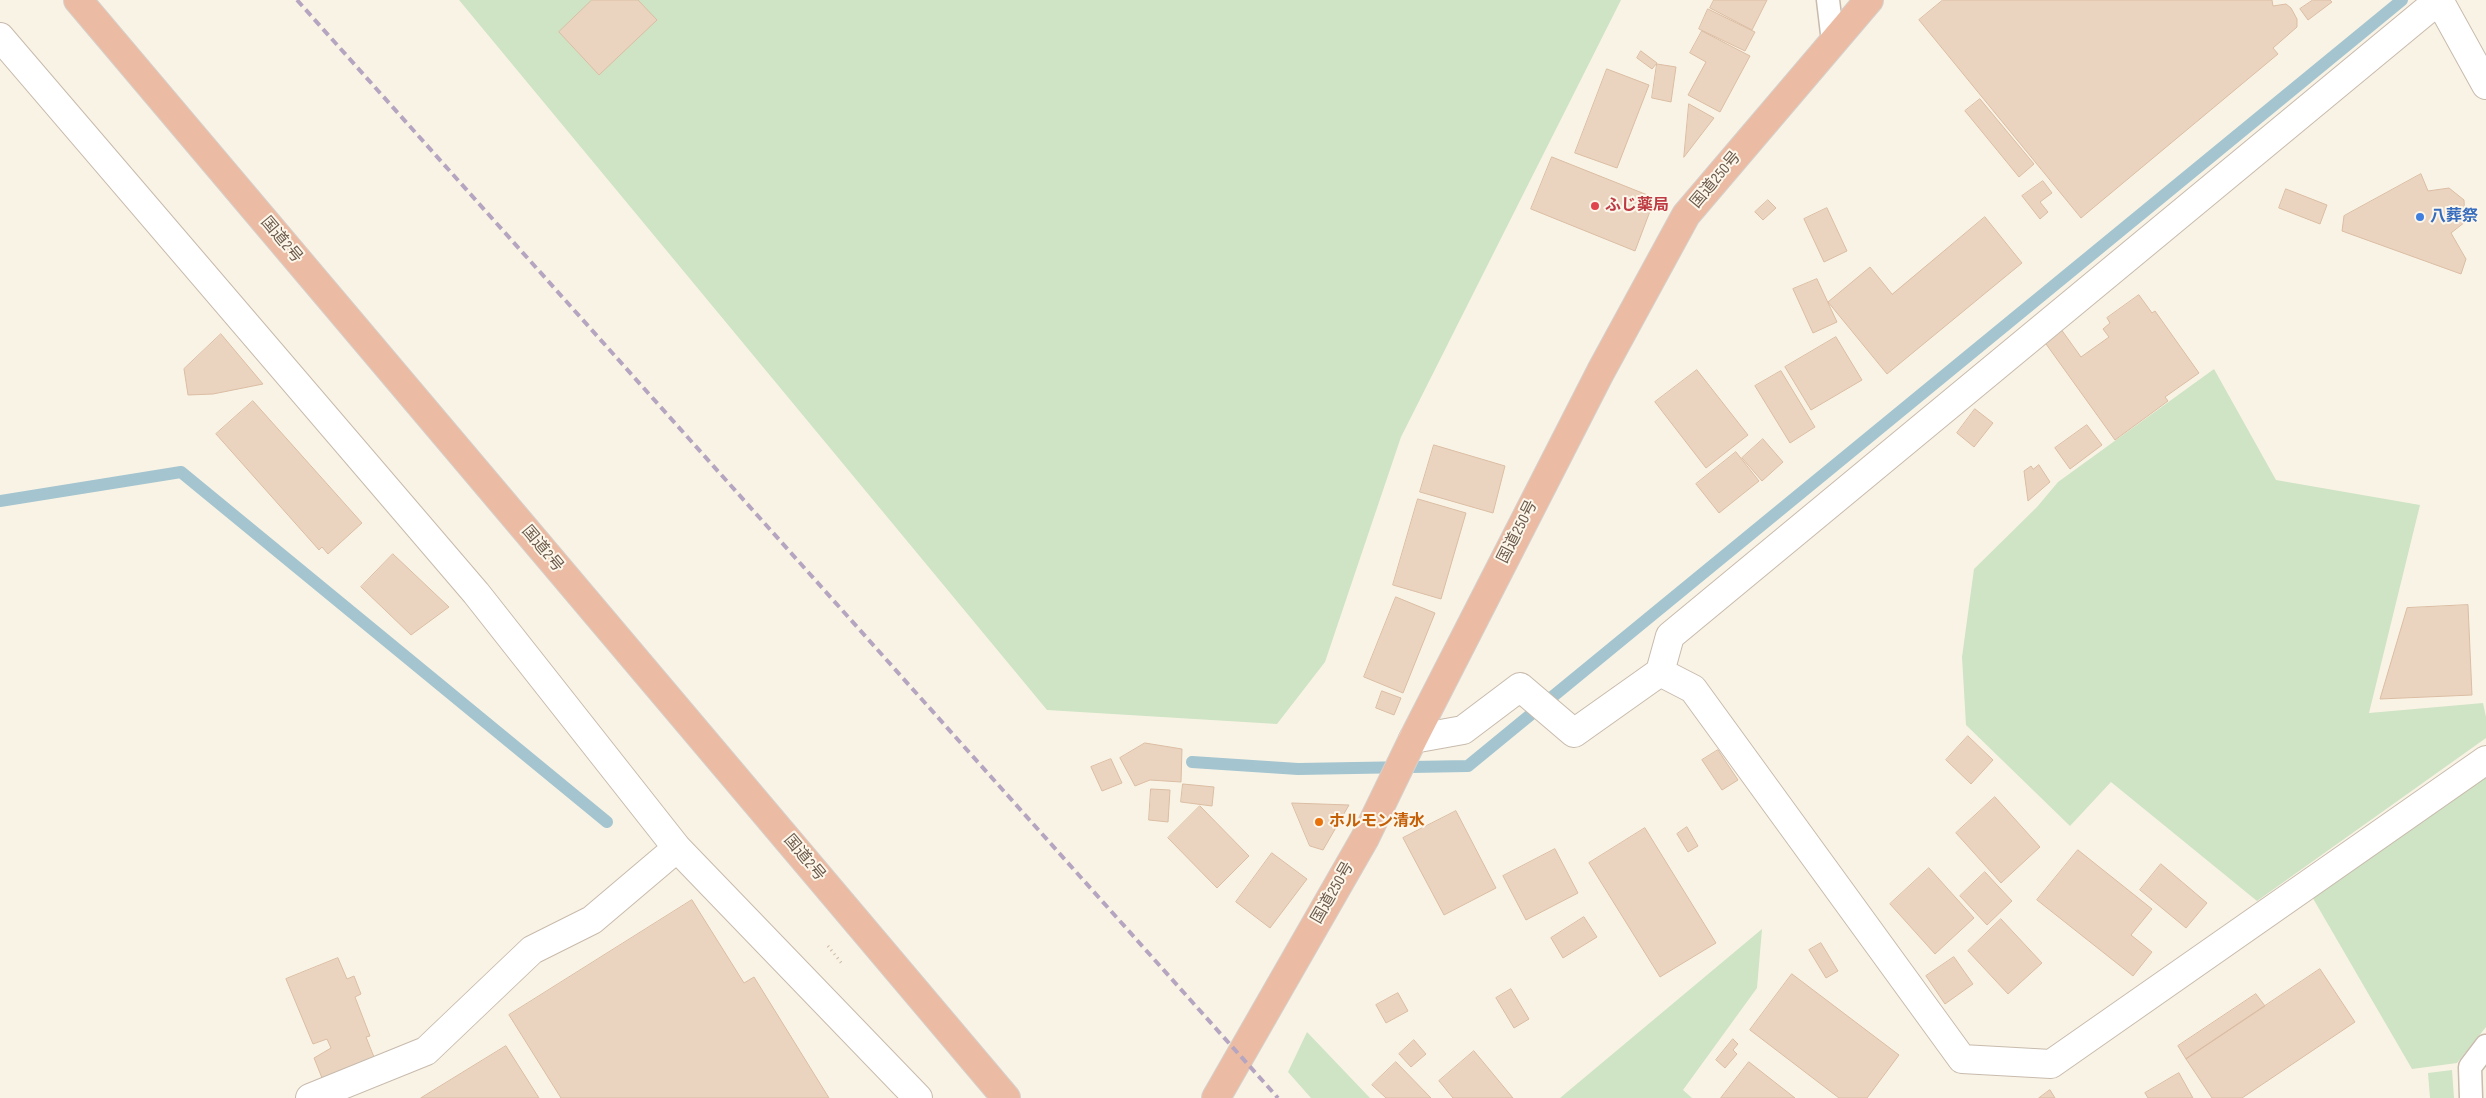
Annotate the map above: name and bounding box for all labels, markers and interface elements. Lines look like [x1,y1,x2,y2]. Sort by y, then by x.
street label: 国道250号 [1687,148,1745,212]
place label: ふじ薬局 [1605,196,1669,216]
marker: ふじ薬局 [1589,200,1601,212]
place label: 八葬祭 [2430,207,2478,227]
marker: 八葬祭 [2414,211,2426,223]
street label: 国道2号 [256,213,306,267]
street label: 国道250号 [1494,497,1542,567]
street label: 国道2号 [517,522,567,576]
place label: ホルモン清水 [1329,812,1425,832]
marker: ホルモン清水 [1313,816,1325,828]
street label: 国道2号 [779,831,829,885]
street label: 国道250号 [1308,859,1358,927]

